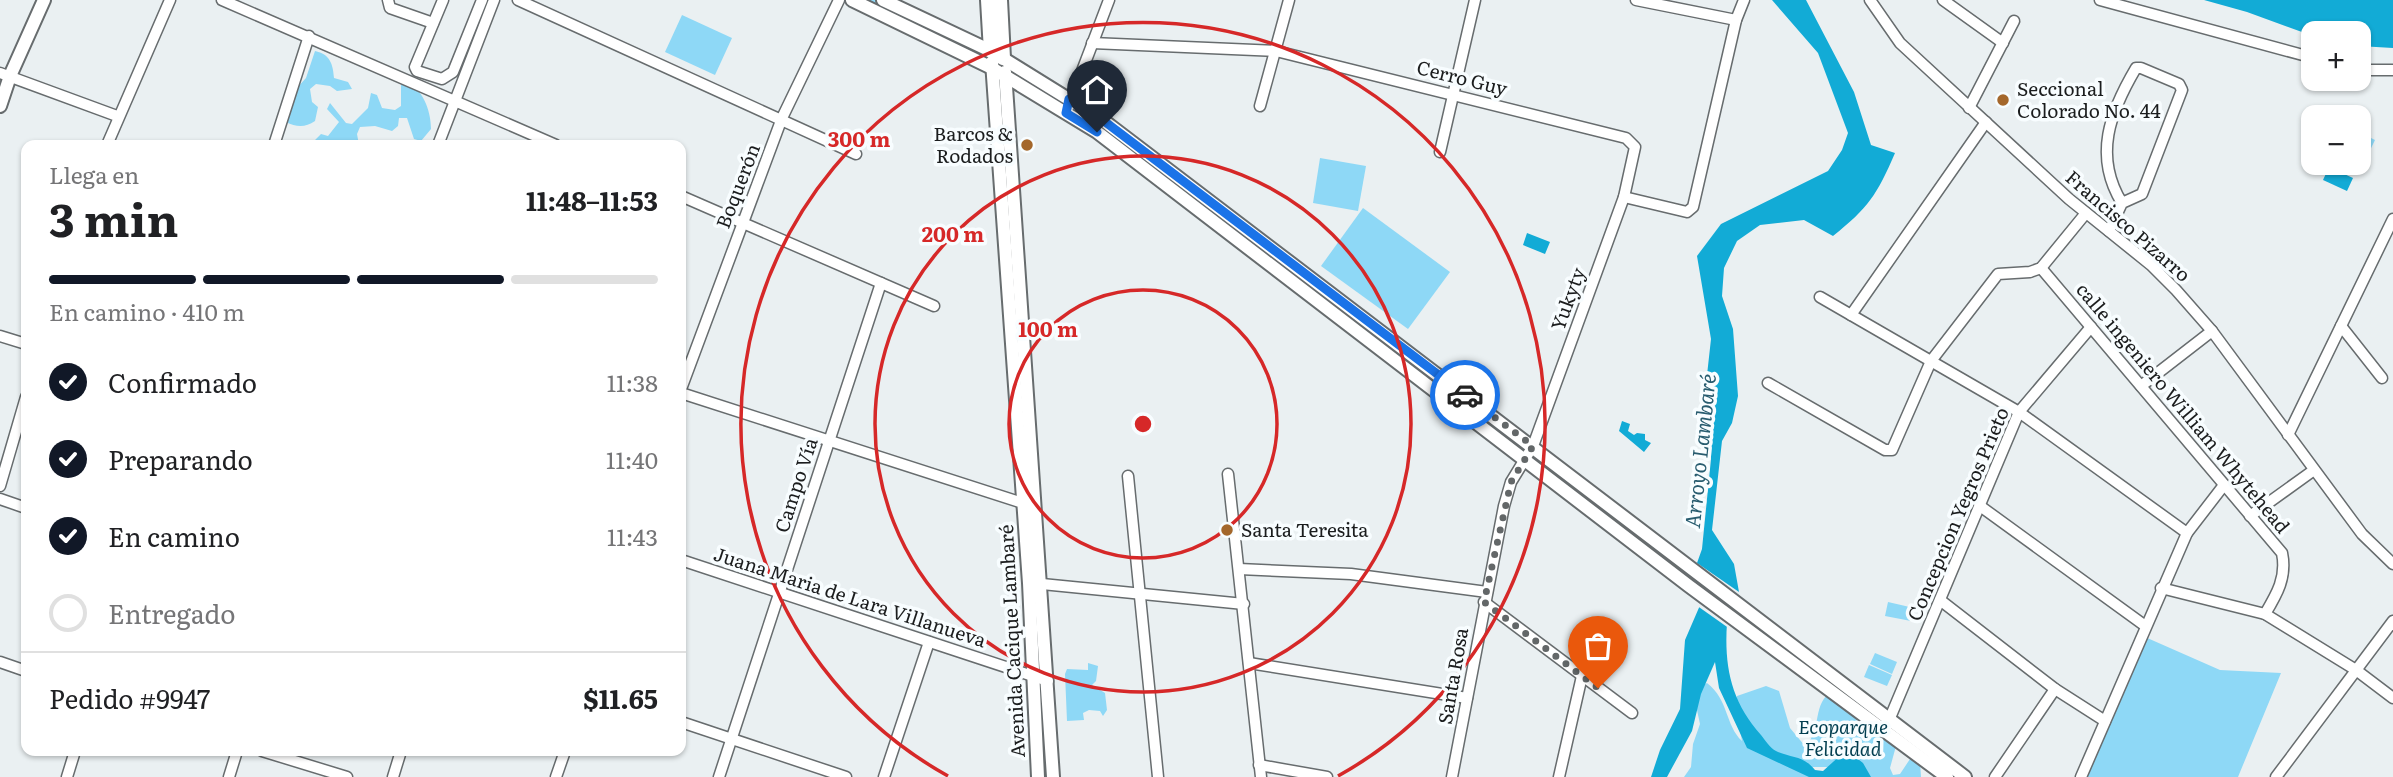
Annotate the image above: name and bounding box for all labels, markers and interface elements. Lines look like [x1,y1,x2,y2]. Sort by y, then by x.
map controls [2301,21,2371,175]
button: + [2301,21,2371,91]
street label: Cerro Guy [1414,52,1510,102]
pin [1067,60,1127,132]
icon: home [1078,71,1116,109]
place label: Seccional Colorado No. 44 [2017,74,2161,124]
marker: Seccional Colorado No. 44 [1995,92,2011,108]
button: − [2301,105,2371,175]
place label: Barcos & Rodados [934,119,1013,169]
text: 300 m [828,122,890,153]
marker: Barcos & Rodados [1019,137,1035,153]
street label: Boquerón [708,139,766,232]
text: Llega en [49,157,139,191]
street label: Francisco Pizarro [2060,163,2197,287]
text: 11:48–11:53 [526,180,658,219]
text: 3 min [49,183,179,251]
text: 200 m [922,217,984,248]
street label: Yukyty [1543,263,1591,334]
street label: calle ingeniero William Whytehead [2070,276,2297,539]
text: En camino · 410 m [49,294,245,328]
text: 100 m [1018,312,1078,343]
courier [1430,360,1500,430]
text: Confirmado [108,362,257,401]
icon: check [49,363,87,401]
text: 11:38 [607,365,658,399]
water label: Arroyo Lambaré [1675,372,1722,530]
icon: car [1446,376,1484,414]
street label: Concepcion Yegros Prieto [1899,402,2015,625]
centre of rings [1131,412,1155,436]
street label: Campo Vía [767,433,824,536]
text: Preparando [108,439,253,478]
icon: check [49,440,87,478]
text: 11:40 [606,442,658,476]
place label: Santa Teresita [1241,515,1369,543]
text: En camino [108,516,240,555]
icon: check [49,517,87,555]
text: 11:43 [607,519,658,553]
marker: Santa Teresita [1219,522,1235,538]
street label: Avenida Cacique Lambaré [991,524,1031,758]
street label: Juana Maria de Lara Villanueva [711,539,991,654]
text: Entregado [108,593,235,632]
pin [1568,616,1628,688]
street label: Santa Rosa [1430,625,1474,726]
icon: bag [1579,627,1617,665]
text: Pedido #9947 [49,678,210,717]
text: $11.65 [583,678,658,717]
park label: Ecoparque Felicidad [1798,712,1888,762]

